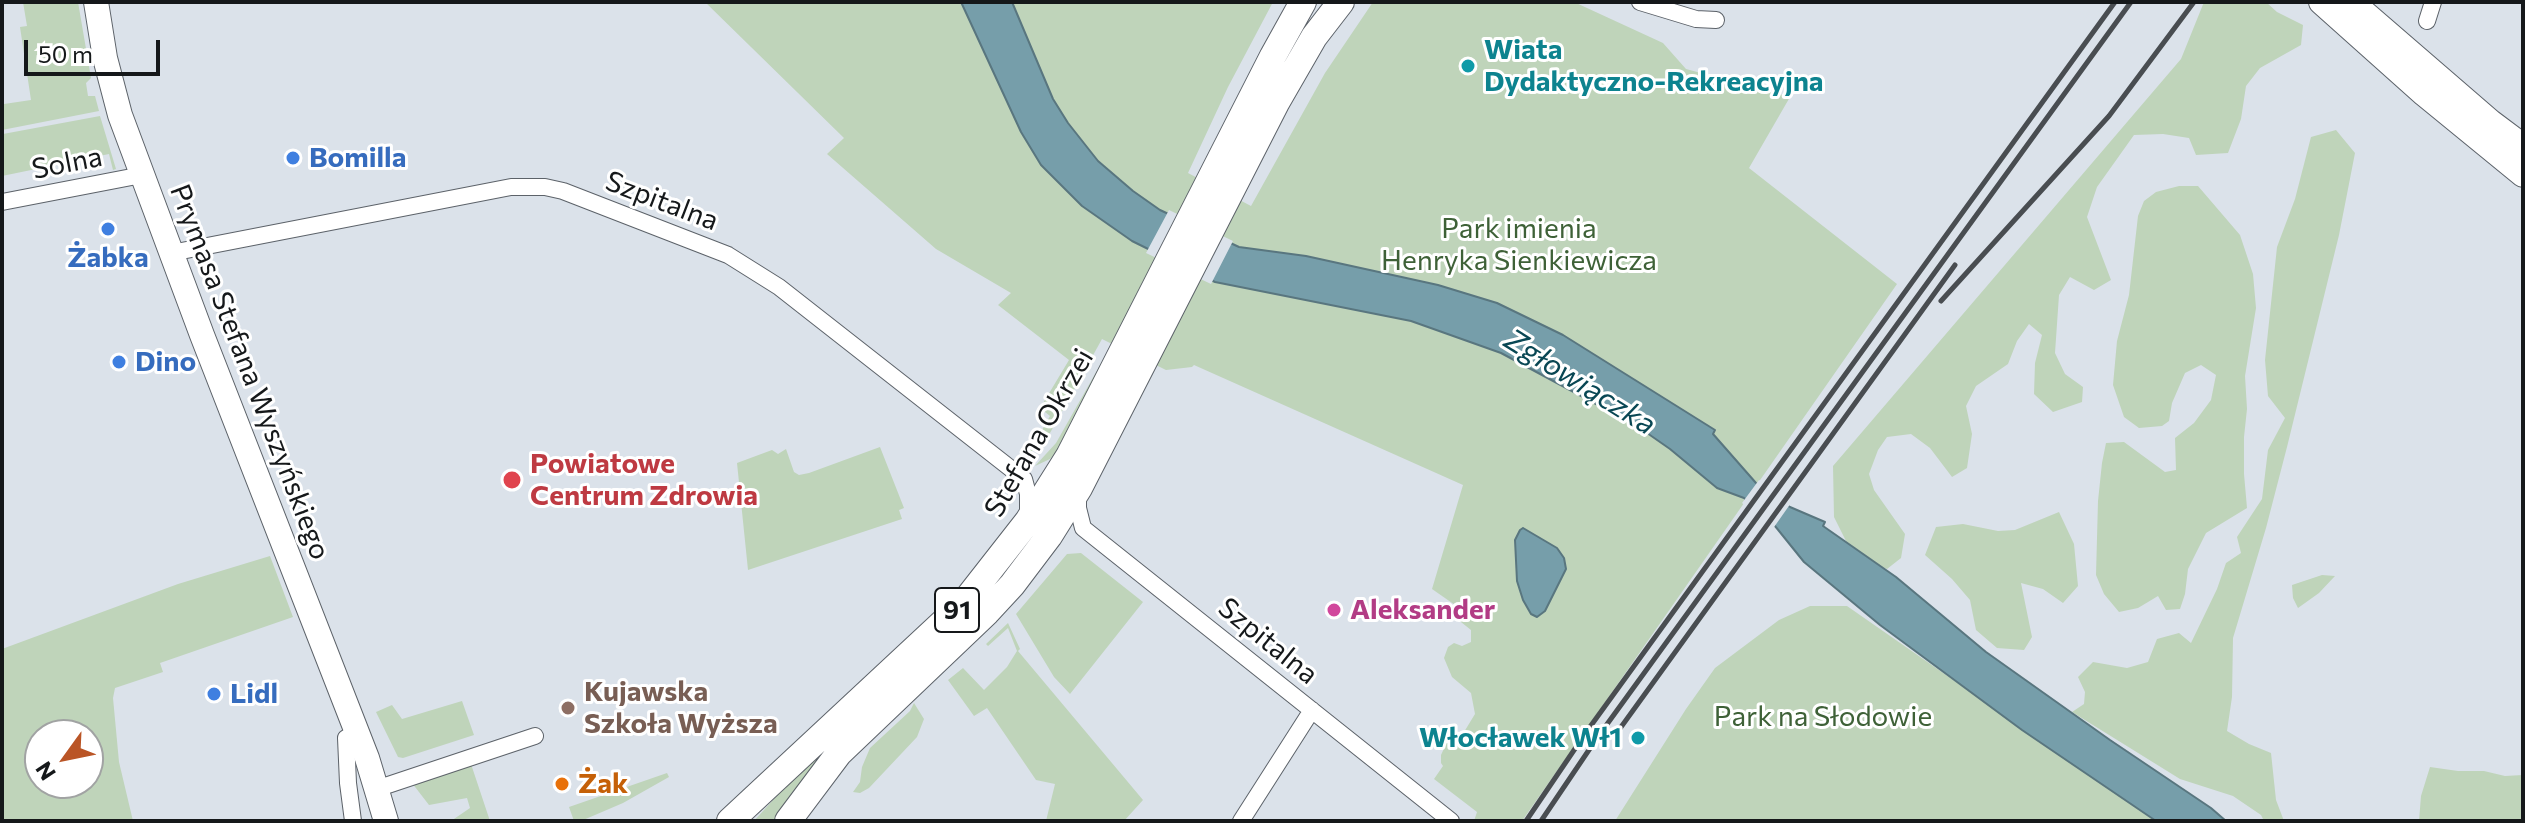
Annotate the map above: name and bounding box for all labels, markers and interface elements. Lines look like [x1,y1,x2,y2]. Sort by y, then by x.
scale bar [28,24,164,74]
place label: Wiata Dydaktyczno-Rekreacyjna [1484,33,1824,99]
text: 50 m [38,39,93,68]
marker: Wiata Dydaktyczno-Rekreacyjna [1459,57,1477,75]
street label: Solna [29,140,105,186]
place label: Bomilla [309,141,407,175]
marker: Bomilla [284,149,302,167]
street label: Szpitalna [601,164,723,238]
street label: Prymasa Stefana Wyszyńskiego [163,180,337,564]
park label: Park imienia Henryka Sienkiewicza [1381,212,1657,278]
marker: Żabka [99,220,117,238]
place label: Żabka [67,241,149,275]
water label: Zgłowiączka [1498,321,1662,443]
street label: Stefana Okrzei [977,343,1101,523]
place label: Dino [135,345,196,379]
marker: Dino [110,353,128,371]
place label: Powiatowe Centrum Zdrowia [530,447,758,513]
marker: Powiatowe Centrum Zdrowia [501,469,523,491]
road number: 91 [935,588,979,632]
street label: Szpitalna [1212,591,1324,691]
place label: Aleksander [1350,593,1495,627]
marker: Aleksander [1325,601,1343,619]
place label: Kujawska Szkoła Wyższa [584,675,778,741]
place label: Lidl [230,677,278,711]
marker: Lidl [205,685,223,703]
marker: Kujawska Szkoła Wyższa [559,699,577,717]
park label: Park na Słodowie [1714,700,1932,734]
north arrow [24,719,104,799]
place label: Włocławek Wł1 [1419,721,1622,755]
marker: Włocławek Wł1 [1629,729,1647,747]
text: N [29,757,61,786]
place label: Żak [578,767,628,801]
marker: Żak [553,775,571,793]

